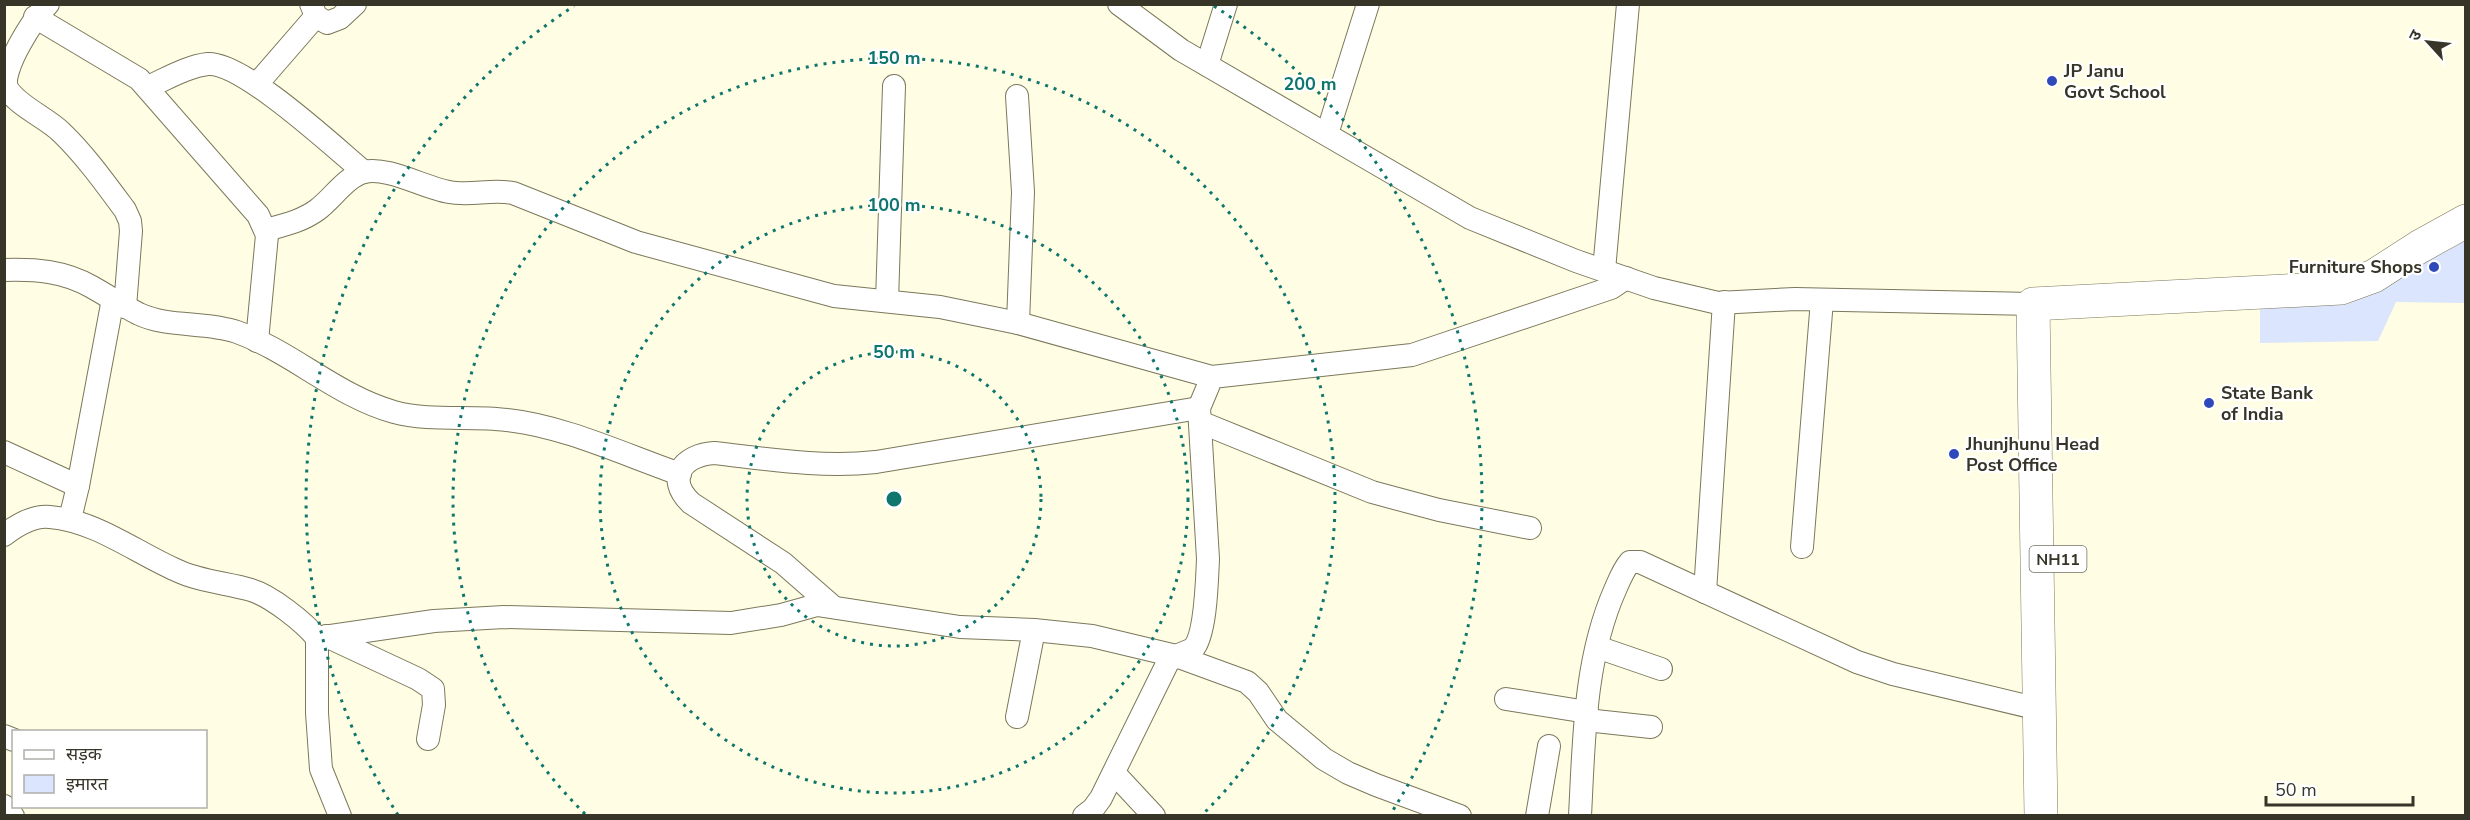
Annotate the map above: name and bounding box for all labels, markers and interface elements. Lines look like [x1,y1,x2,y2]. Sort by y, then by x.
north arrow [2398,12,2458,72]
text: उ [2404,26,2428,45]
text: 150 m [867,46,921,70]
place label: JP Janu Govt School [2063,59,2166,104]
text: 200 m [1283,72,1337,96]
marker: JP Janu Govt School [2045,74,2059,88]
text: 100 m [867,193,921,217]
place label: Furniture Shops [2289,255,2422,279]
marker: Furniture Shops [2427,260,2441,274]
text: 50 m [873,340,915,364]
place label: State Bank of India [2221,381,2313,426]
marker: State Bank of India [2202,396,2216,410]
place label: Jhunjhunu Head Post Office [1965,432,2100,477]
marker: Jhunjhunu Head Post Office [1947,447,1961,461]
centre of rings [884,489,904,509]
road number: NH11 [2030,546,2086,572]
legend [12,730,207,808]
text: सड़क [66,742,103,766]
scale bar [2266,769,2413,807]
text: इमारत [66,772,109,796]
text: 50 m [2275,778,2317,802]

